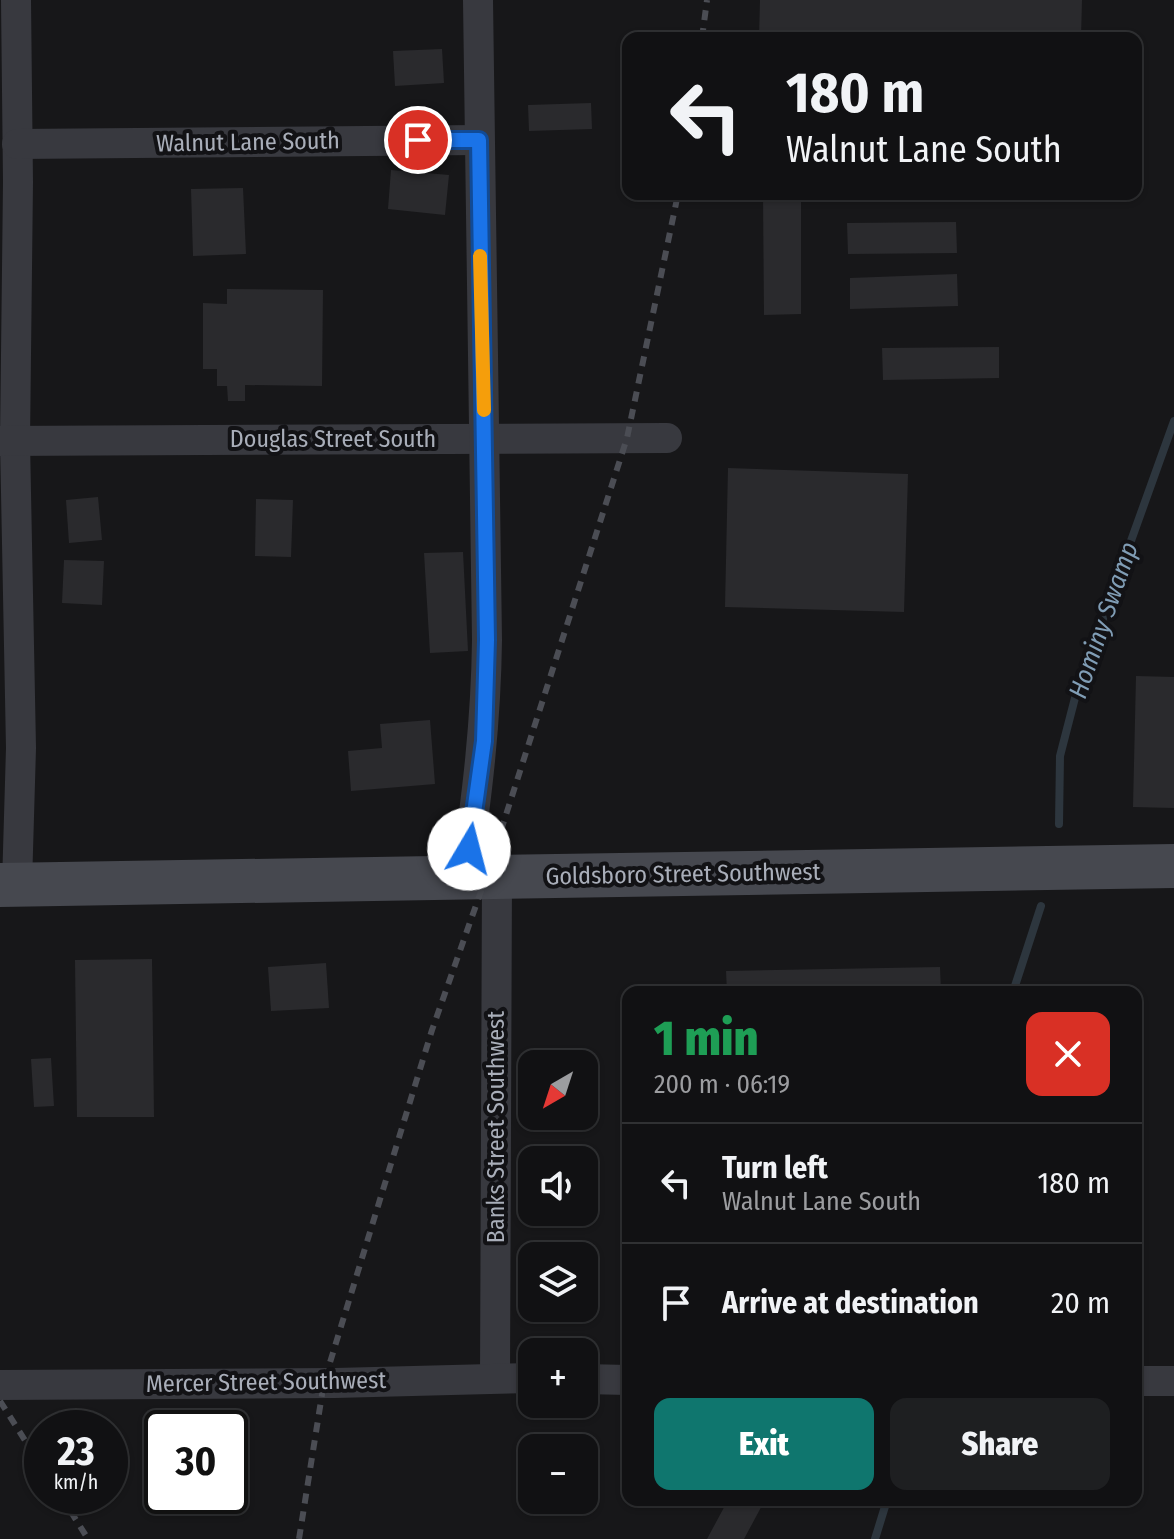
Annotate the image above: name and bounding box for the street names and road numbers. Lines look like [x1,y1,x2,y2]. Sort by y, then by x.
street label: Walnut Lane South [156,126,340,158]
street label: Douglas Street South [230,425,436,453]
street label: Goldsboro Street Southwest [545,858,821,890]
street label: Banks Street Southwest [482,1011,510,1243]
street label: Mercer Street Southwest [146,1366,386,1398]

